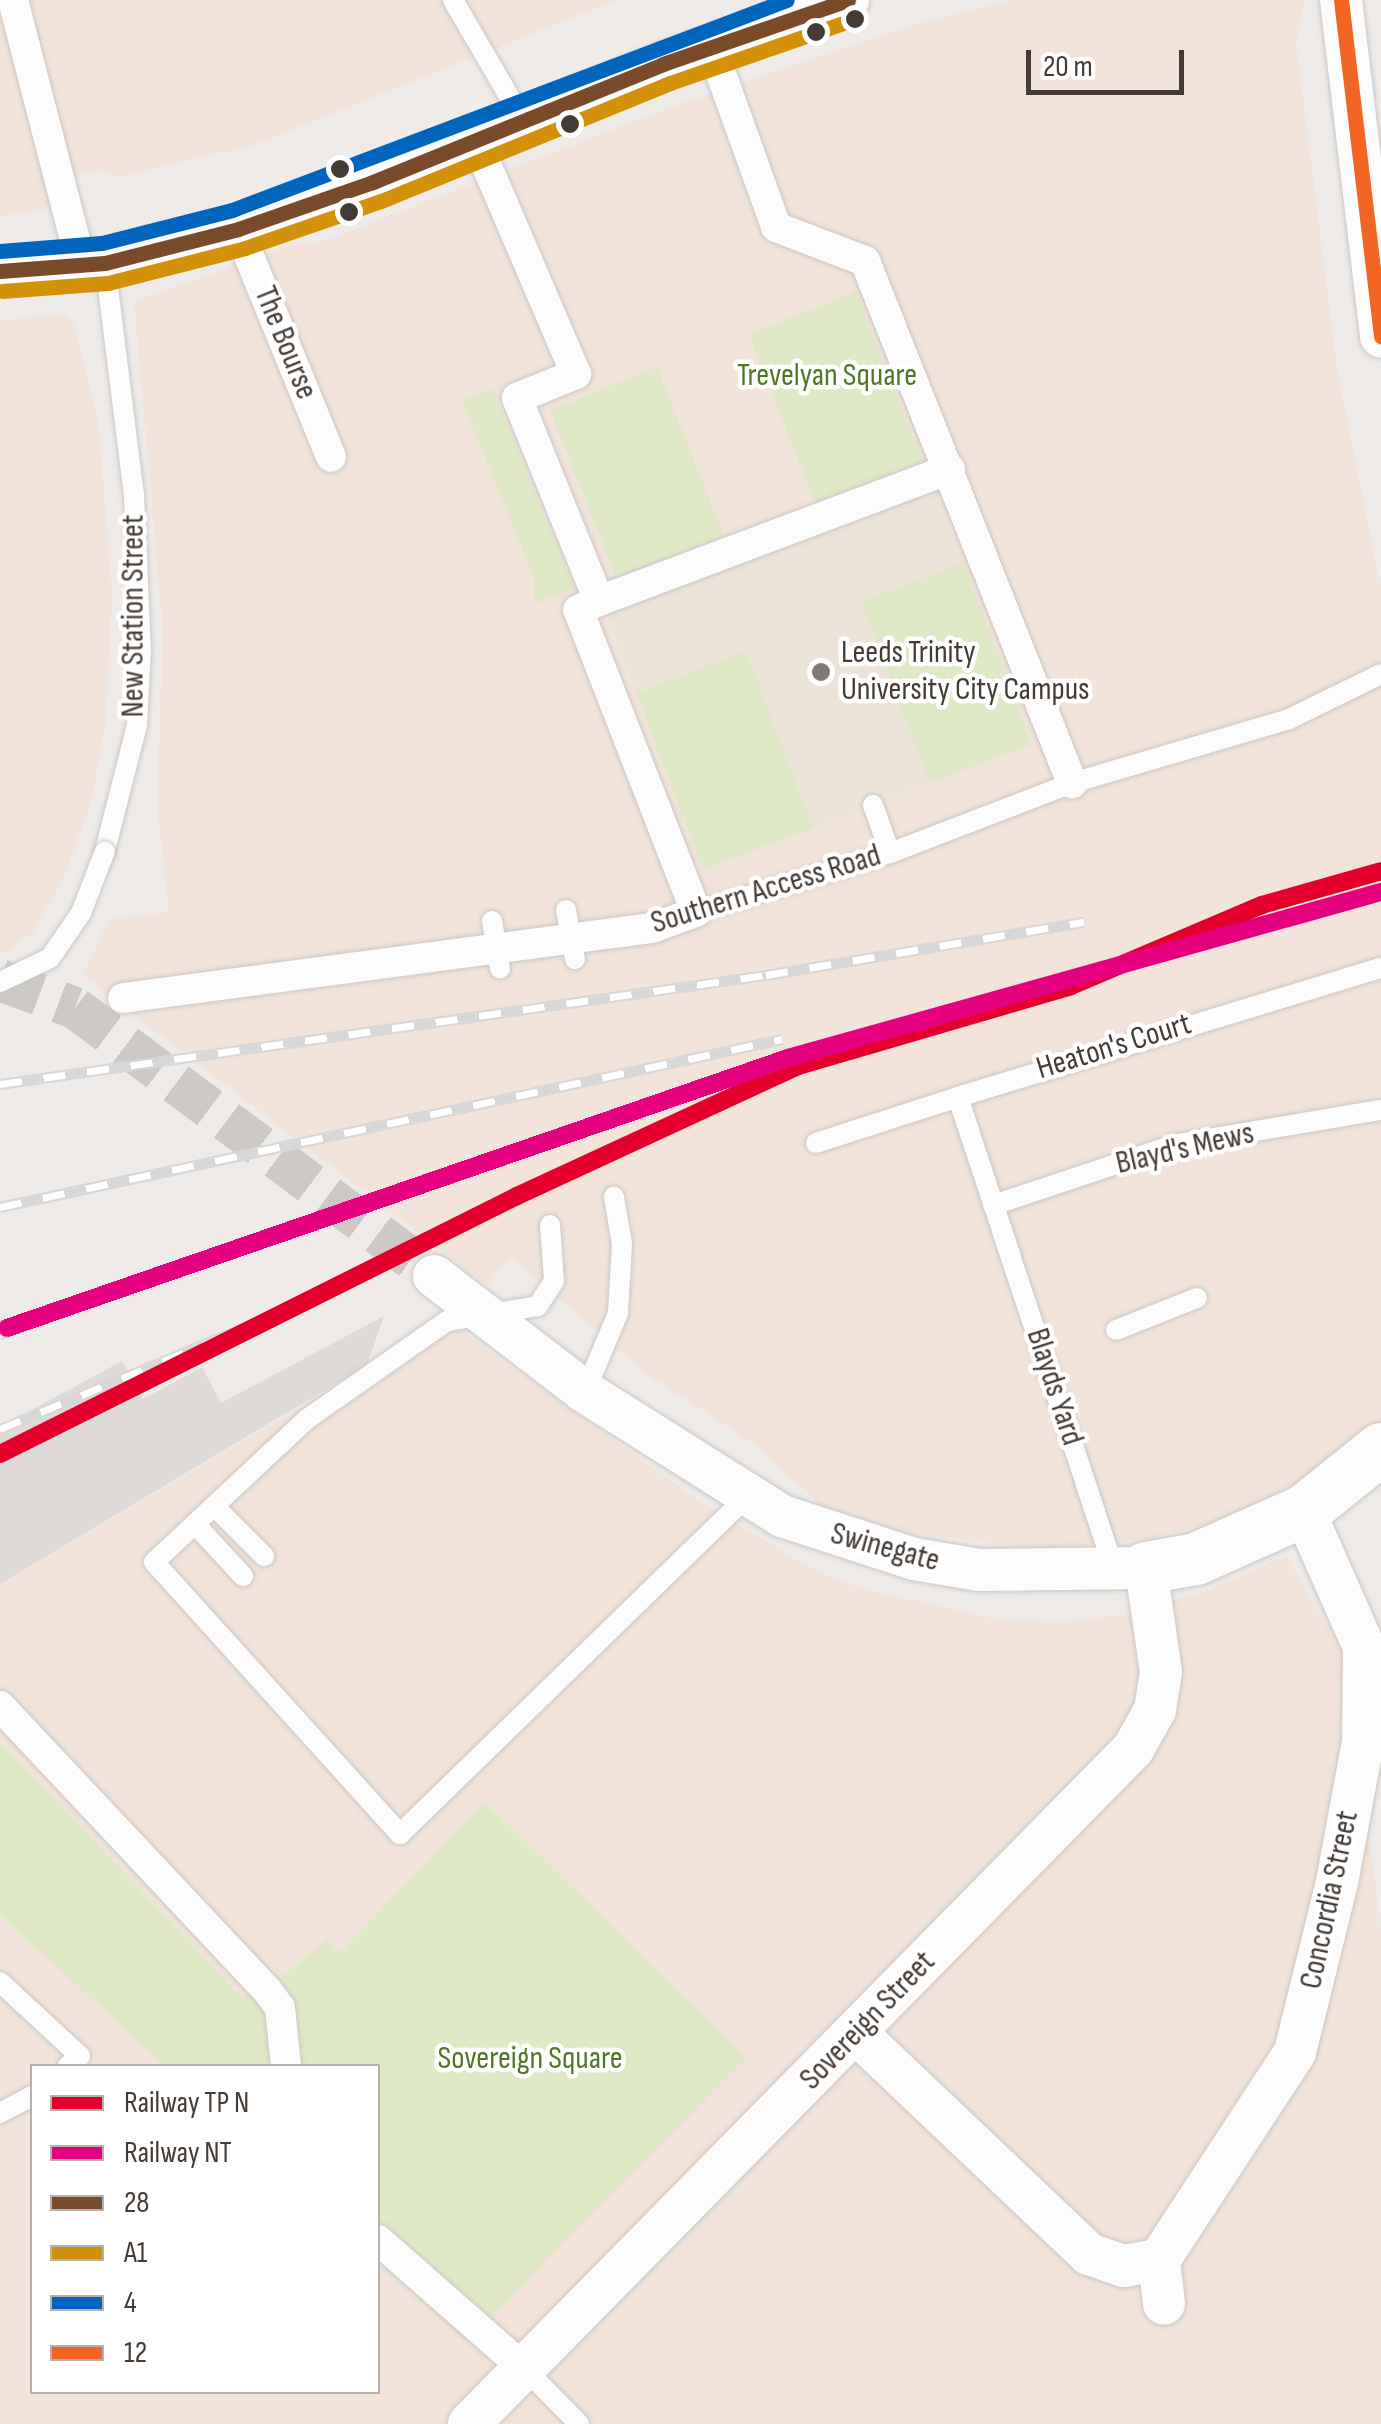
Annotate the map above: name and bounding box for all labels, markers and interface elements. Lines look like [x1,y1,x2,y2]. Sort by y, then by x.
unlabelled marker [845,9,865,29]
unlabelled marker [806,22,826,42]
scale bar [1031,30,1188,92]
text: 20 m [1043,49,1093,85]
unlabelled marker [560,114,580,134]
unlabelled marker [330,159,350,179]
unlabelled marker [339,202,359,222]
street label: The Bourse [245,281,325,405]
park label: Trevelyan Square [737,357,917,395]
street label: New Station Street [115,514,153,718]
place label: Leeds Trinity University City Campus [841,635,1090,710]
marker: Leeds Trinity University City Campus [810,661,832,683]
street label: Southern Access Road [647,837,885,943]
street label: Heaton's Court [1032,1005,1196,1089]
street label: Blayd's Mews [1112,1114,1258,1184]
street label: Blayds Yard [1017,1324,1091,1450]
street label: Swinegate [826,1515,944,1581]
street label: Concordia Street [1292,1807,1368,1993]
street label: Sovereign Street [792,1944,944,2098]
park label: Sovereign Square [438,2040,622,2078]
legend [30,2064,380,2394]
text: Railway TP N [124,2085,249,2121]
text: Railway NT [124,2135,232,2171]
text: 28 [124,2185,150,2221]
text: A1 [124,2235,147,2271]
text: 4 [124,2285,137,2321]
text: 12 [124,2335,147,2371]

